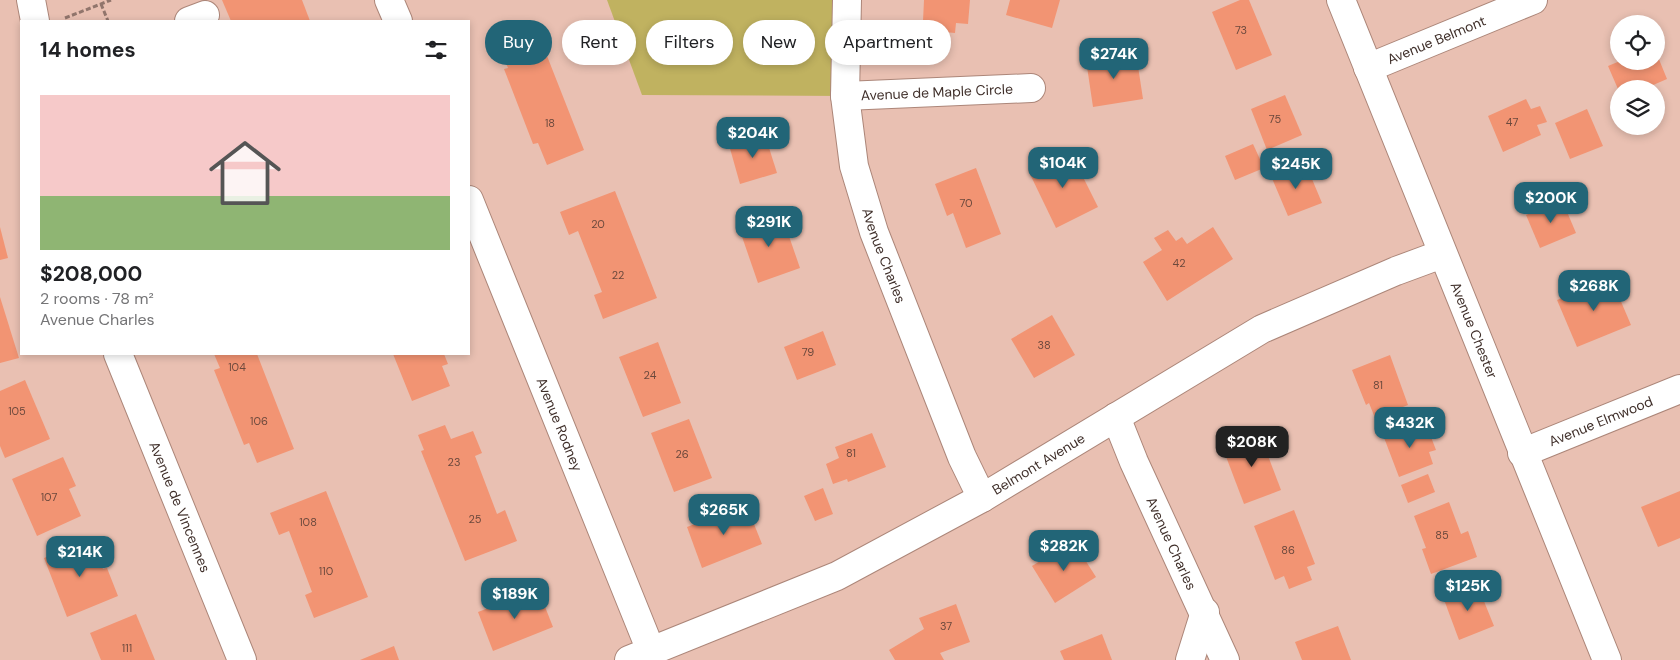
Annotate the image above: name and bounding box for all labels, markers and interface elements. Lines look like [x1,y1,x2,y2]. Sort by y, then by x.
street label: Avenue Belmont [1384,11,1488,68]
map controls [1610,15,1665,135]
button: locate [1610,15,1665,70]
chip: Buy [485,20,552,65]
chip: Rent [562,20,636,65]
chip: Filters [646,20,733,65]
chip: New [743,20,815,65]
chip: Apartment [825,20,951,65]
house number: 73 [1235,23,1247,37]
text: 14 homes [40,36,136,64]
icon: filters [422,36,450,64]
pin: $274K [1079,38,1149,80]
text: $274K [1090,43,1138,64]
street label: Avenue de Maple Circle [860,80,1013,104]
button: layers [1610,80,1665,135]
house number: 75 [1269,112,1281,126]
house number: 47 [1506,115,1518,129]
house number: 18 [545,116,555,130]
pin: $204K [718,116,788,159]
text: $204K [728,122,778,143]
icon: home [200,128,290,218]
pin: $104K [1028,146,1098,189]
pin: $245K [1261,148,1331,190]
text: $104K [1039,152,1087,173]
text: $245K [1271,153,1321,174]
pin: $200K [1516,182,1586,224]
text: $200K [1525,187,1577,208]
house number: 70 [959,196,973,210]
pin: $291K [734,206,804,248]
street label: Avenue Charles [858,206,910,306]
text: $291K [746,211,792,232]
house number: 20 [591,217,605,231]
house number: 42 [1172,256,1186,270]
text: $208,000 [40,260,142,288]
house number: 22 [612,268,624,282]
pin: $268K [1559,270,1629,312]
text: $268K [1569,275,1619,296]
street label: Avenue Chester [1447,279,1502,381]
text: 2 rooms · 78 m² [40,288,154,309]
text: Avenue Charles [40,309,155,330]
house number: 38 [1037,338,1051,352]
house number: 79 [802,345,814,359]
house number: 104 [228,360,246,374]
house number: 24 [644,368,657,382]
street label: Avenue Rodney [533,375,587,474]
house number: 81 [1373,378,1383,392]
street label: Avenue Elmwood [1546,392,1655,450]
house number: 105 [8,404,26,418]
pin: $432K [1375,406,1445,449]
text: $432K [1385,412,1435,433]
house number: 106 [250,414,268,428]
pin: $208K [1217,426,1287,468]
street label: Belmont Avenue [989,429,1088,499]
text: $208K [1227,431,1277,452]
street label: Avenue de Vincennes [145,439,215,575]
house number: 81 [846,446,856,460]
house number: 26 [675,447,689,461]
house number: 23 [448,455,460,469]
house number: 107 [41,490,57,504]
pin: $265K [689,494,759,536]
street label: Avenue Charles [1142,494,1201,593]
text: $265K [699,499,749,520]
house number: 25 [468,512,482,526]
house number: 108 [299,515,317,529]
house number: 85 [1435,528,1449,542]
pin: $282K [1029,530,1099,572]
text: $282K [1040,535,1088,556]
pin: $214K [45,536,115,578]
text: $214K [57,541,103,562]
house number: 86 [1281,543,1295,557]
house number: 110 [319,564,333,578]
pin: $125K [1433,570,1503,612]
text: $125K [1445,575,1491,596]
pin: $189K [480,578,550,620]
text: $189K [492,583,538,604]
house number: 37 [940,619,952,633]
house number: 111 [122,641,132,655]

